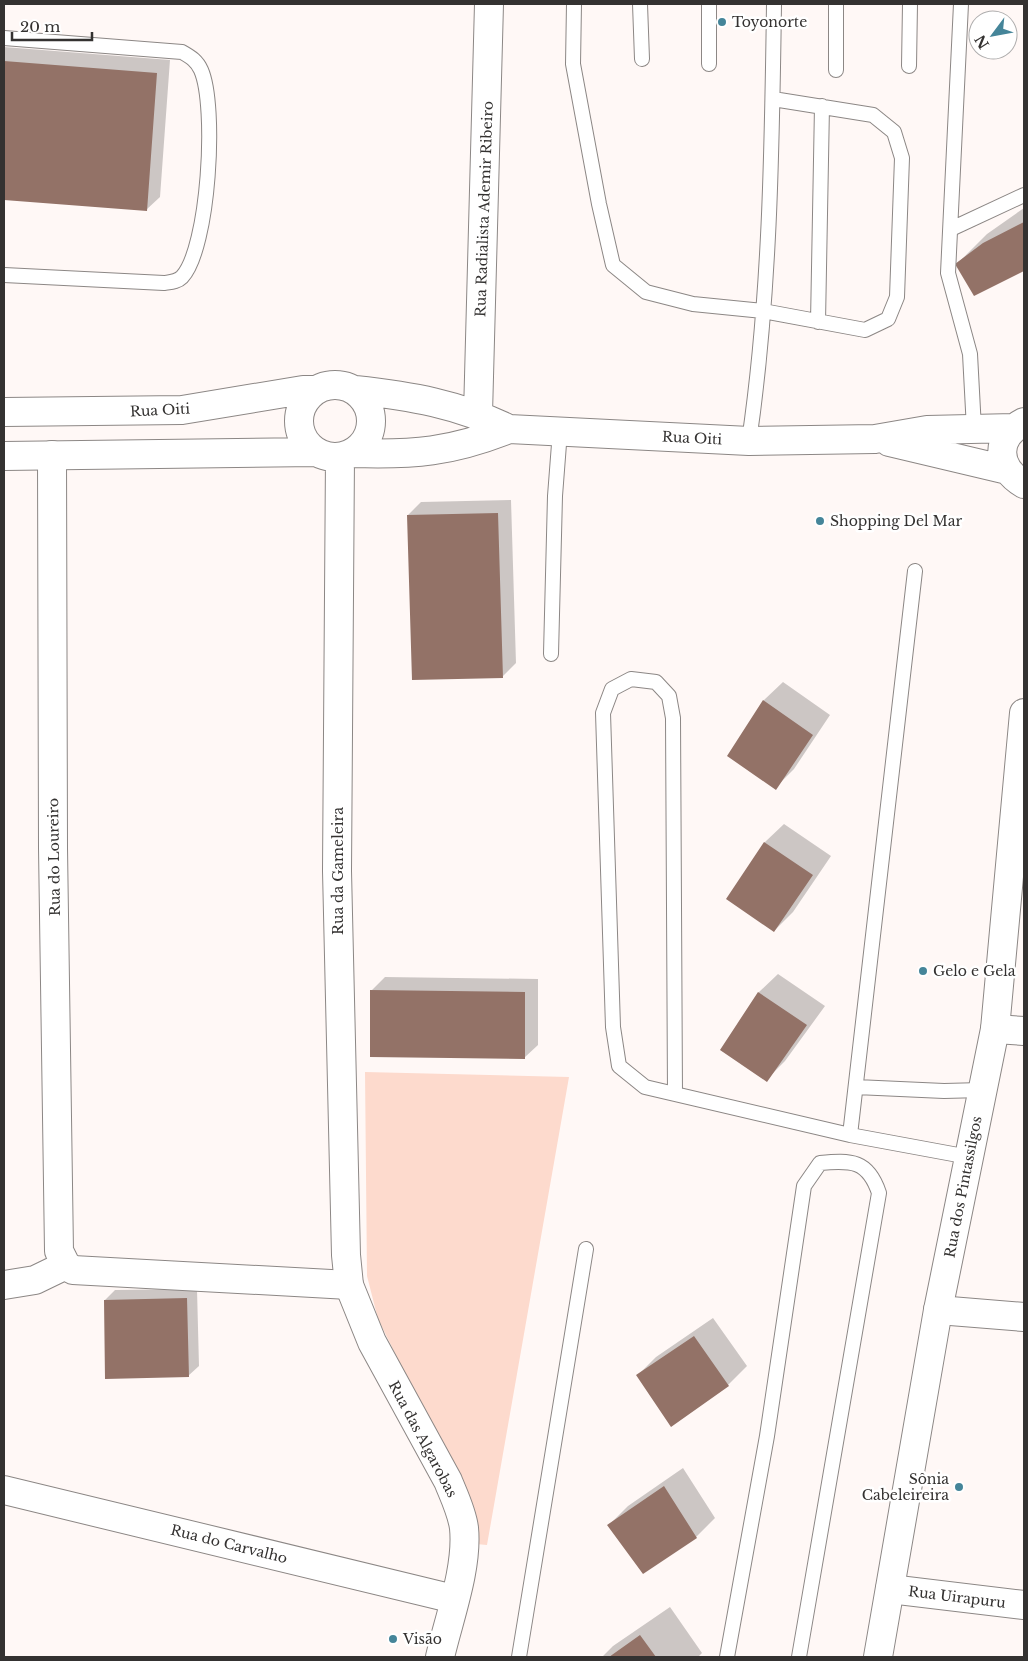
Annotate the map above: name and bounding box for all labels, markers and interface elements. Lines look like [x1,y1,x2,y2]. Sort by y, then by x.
scale bar [12,10,92,42]
north arrow [968,10,1018,60]
place label: Toyonorte [732,13,807,31]
marker: Toyonorte [716,16,728,28]
text: 20 m [20,17,60,36]
text: N [971,32,993,52]
street label: Rua Radialista Ademir Ribeiro [471,101,497,317]
street label: Rua Oiti [130,399,191,421]
street label: Rua Oiti [662,427,723,449]
place label: Shopping Del Mar [830,512,962,530]
marker: Shopping Del Mar [814,515,826,527]
street label: Rua do Loureiro [44,798,64,916]
street label: Rua da Gameleira [329,807,347,935]
place label: Gelo e Gela [933,962,1016,980]
marker: Gelo e Gela [917,965,929,977]
street label: Rua dos Pintassilgos [940,1115,986,1259]
street label: Rua das Algarobas [385,1378,461,1500]
place label: Sônia Cabeleireira [862,1470,949,1504]
marker: Sônia Cabeleireira [953,1481,965,1493]
street label: Rua do Carvalho [169,1521,289,1567]
street label: Rua Uirapuru [907,1582,1007,1612]
place label: Visão [402,1630,442,1648]
marker: Visão [387,1633,399,1645]

